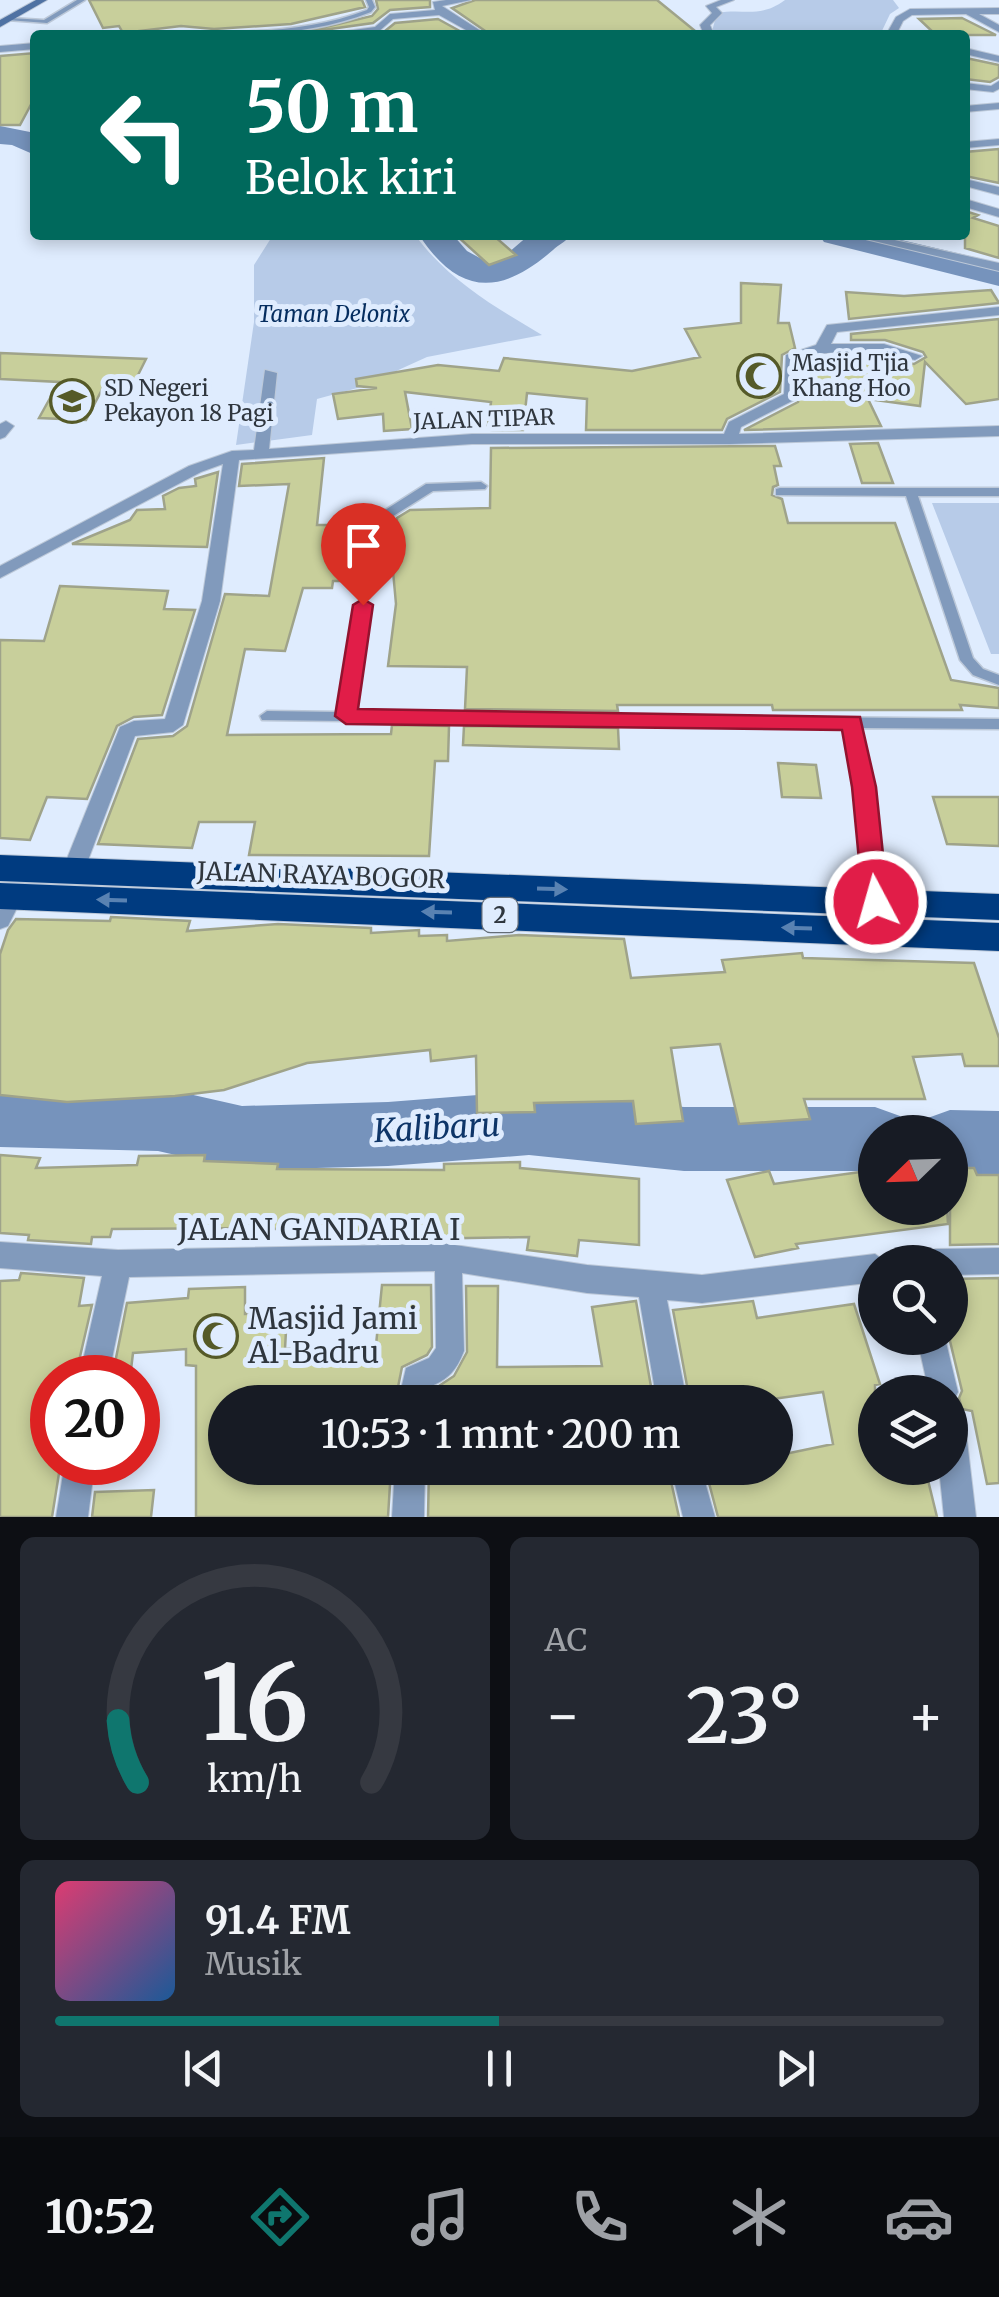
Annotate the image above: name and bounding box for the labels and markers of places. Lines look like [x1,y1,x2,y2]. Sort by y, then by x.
place label: Masjid Tjia Khang Hoo [792,349,911,402]
mosque icon: Masjid Tjia Khang Hoo [736,353,782,399]
place label: SD Negeri Pekayon 18 Pagi [104,374,274,427]
school or university icon: SD Negeri Pekayon 18 Pagi [49,378,95,424]
pin [321,503,406,606]
place label: Masjid Jami Al-Badru [247,1299,418,1371]
mosque icon: Masjid Jami Al-Badru [193,1313,239,1359]

